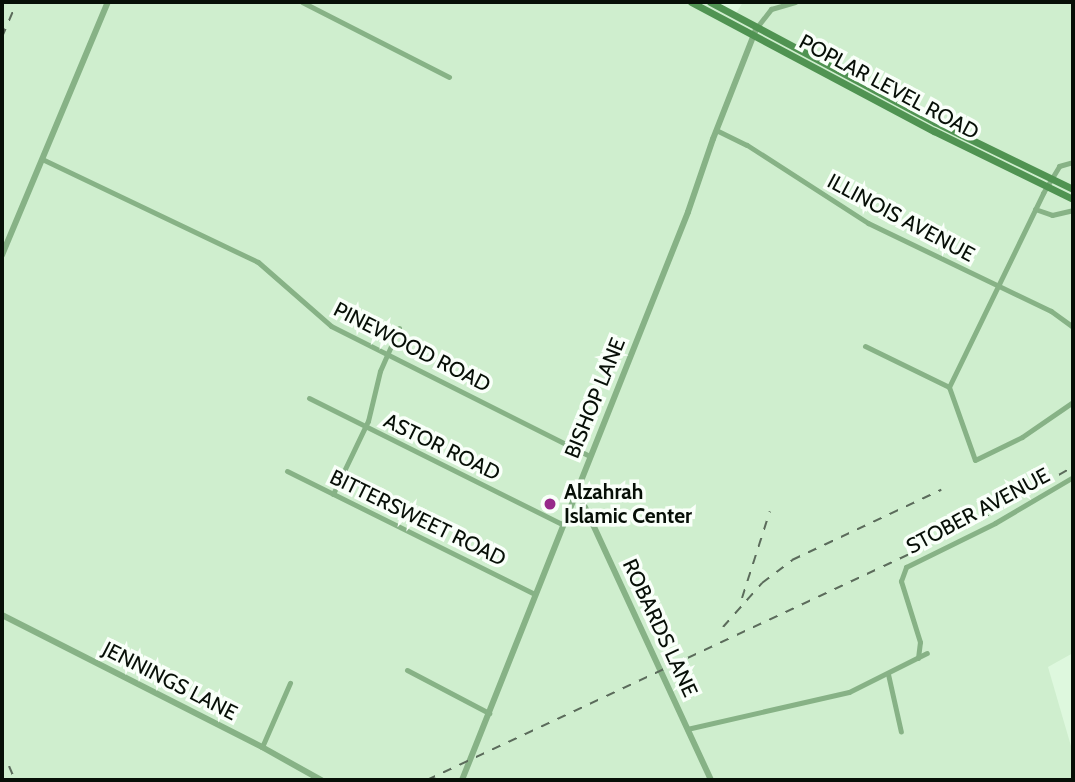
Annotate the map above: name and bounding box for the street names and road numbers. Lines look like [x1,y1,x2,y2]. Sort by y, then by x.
street label: POPLAR LEVEL ROAD [795,29,983,145]
street label: ILLINOIS AVENUE [823,169,979,267]
street label: PINEWOOD ROAD [329,297,495,397]
street label: BISHOP LANE [559,334,631,462]
street label: ASTOR ROAD [380,408,504,486]
street label: STOBER AVENUE [902,463,1054,559]
street label: BITTERSWEET ROAD [326,464,510,572]
street label: ROBARDS LANE [617,555,703,701]
street label: JENNINGS LANE [98,636,242,726]

